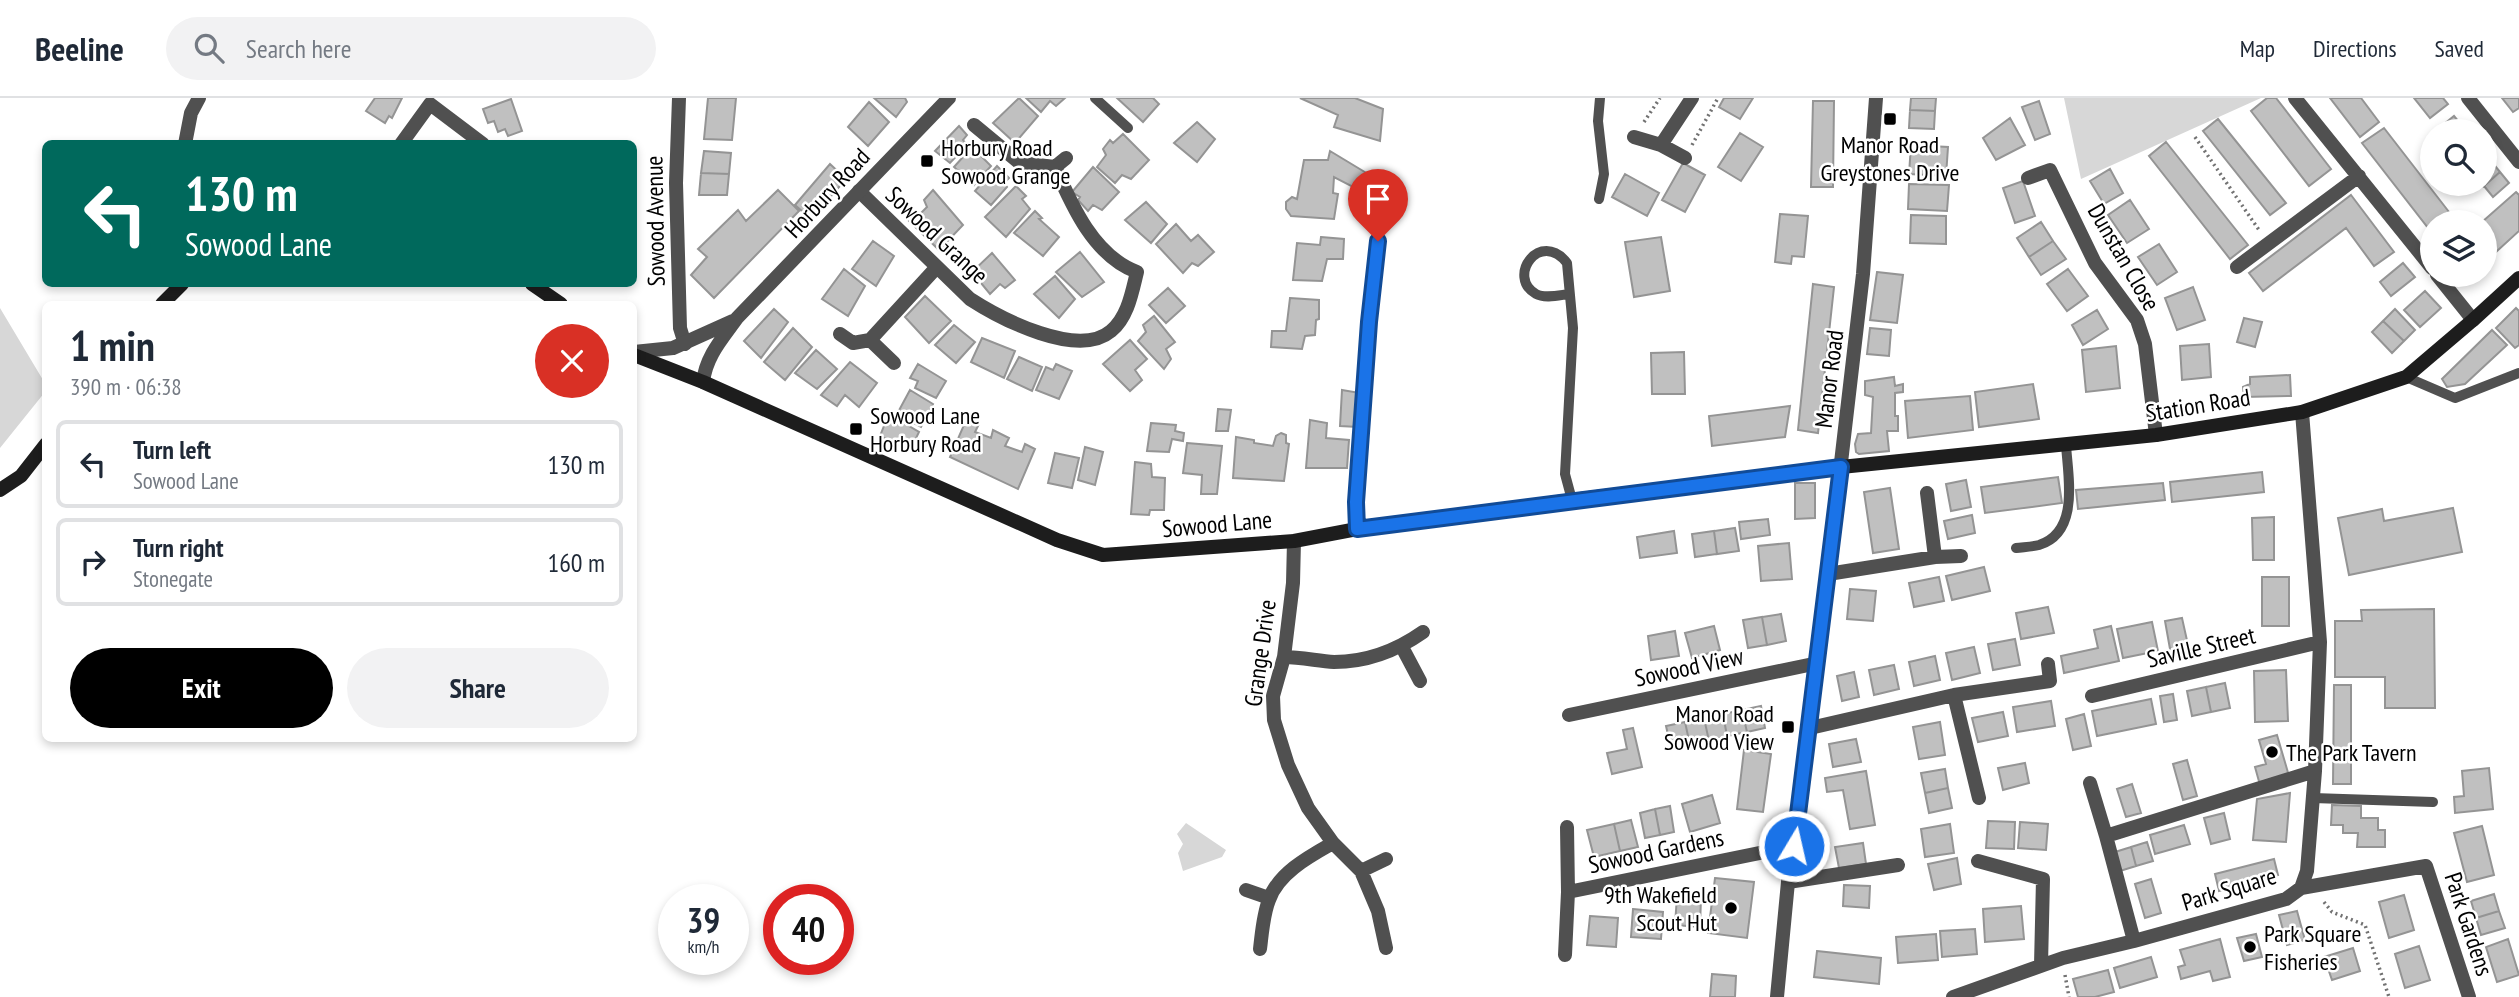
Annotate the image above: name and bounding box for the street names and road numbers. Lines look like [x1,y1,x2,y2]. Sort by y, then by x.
street label: Horbury Road [778,142,876,244]
street label: Sowood Avenue [638,155,672,287]
street label: Sowood Grange [879,180,995,290]
street label: Dunstan Close [2081,198,2167,316]
street label: Manor Road [1808,328,1850,430]
street label: Station Road [2144,381,2252,429]
street label: Sowood Lane [1161,504,1273,544]
street label: Grange Drive [1237,598,1283,708]
street label: Saville Street [2144,619,2259,675]
street label: Sowood View [1632,640,1747,694]
street label: Sowood Gardens [1586,822,1726,880]
street label: Park Square [2178,860,2280,918]
street label: Park Gardens [2438,868,2500,980]

